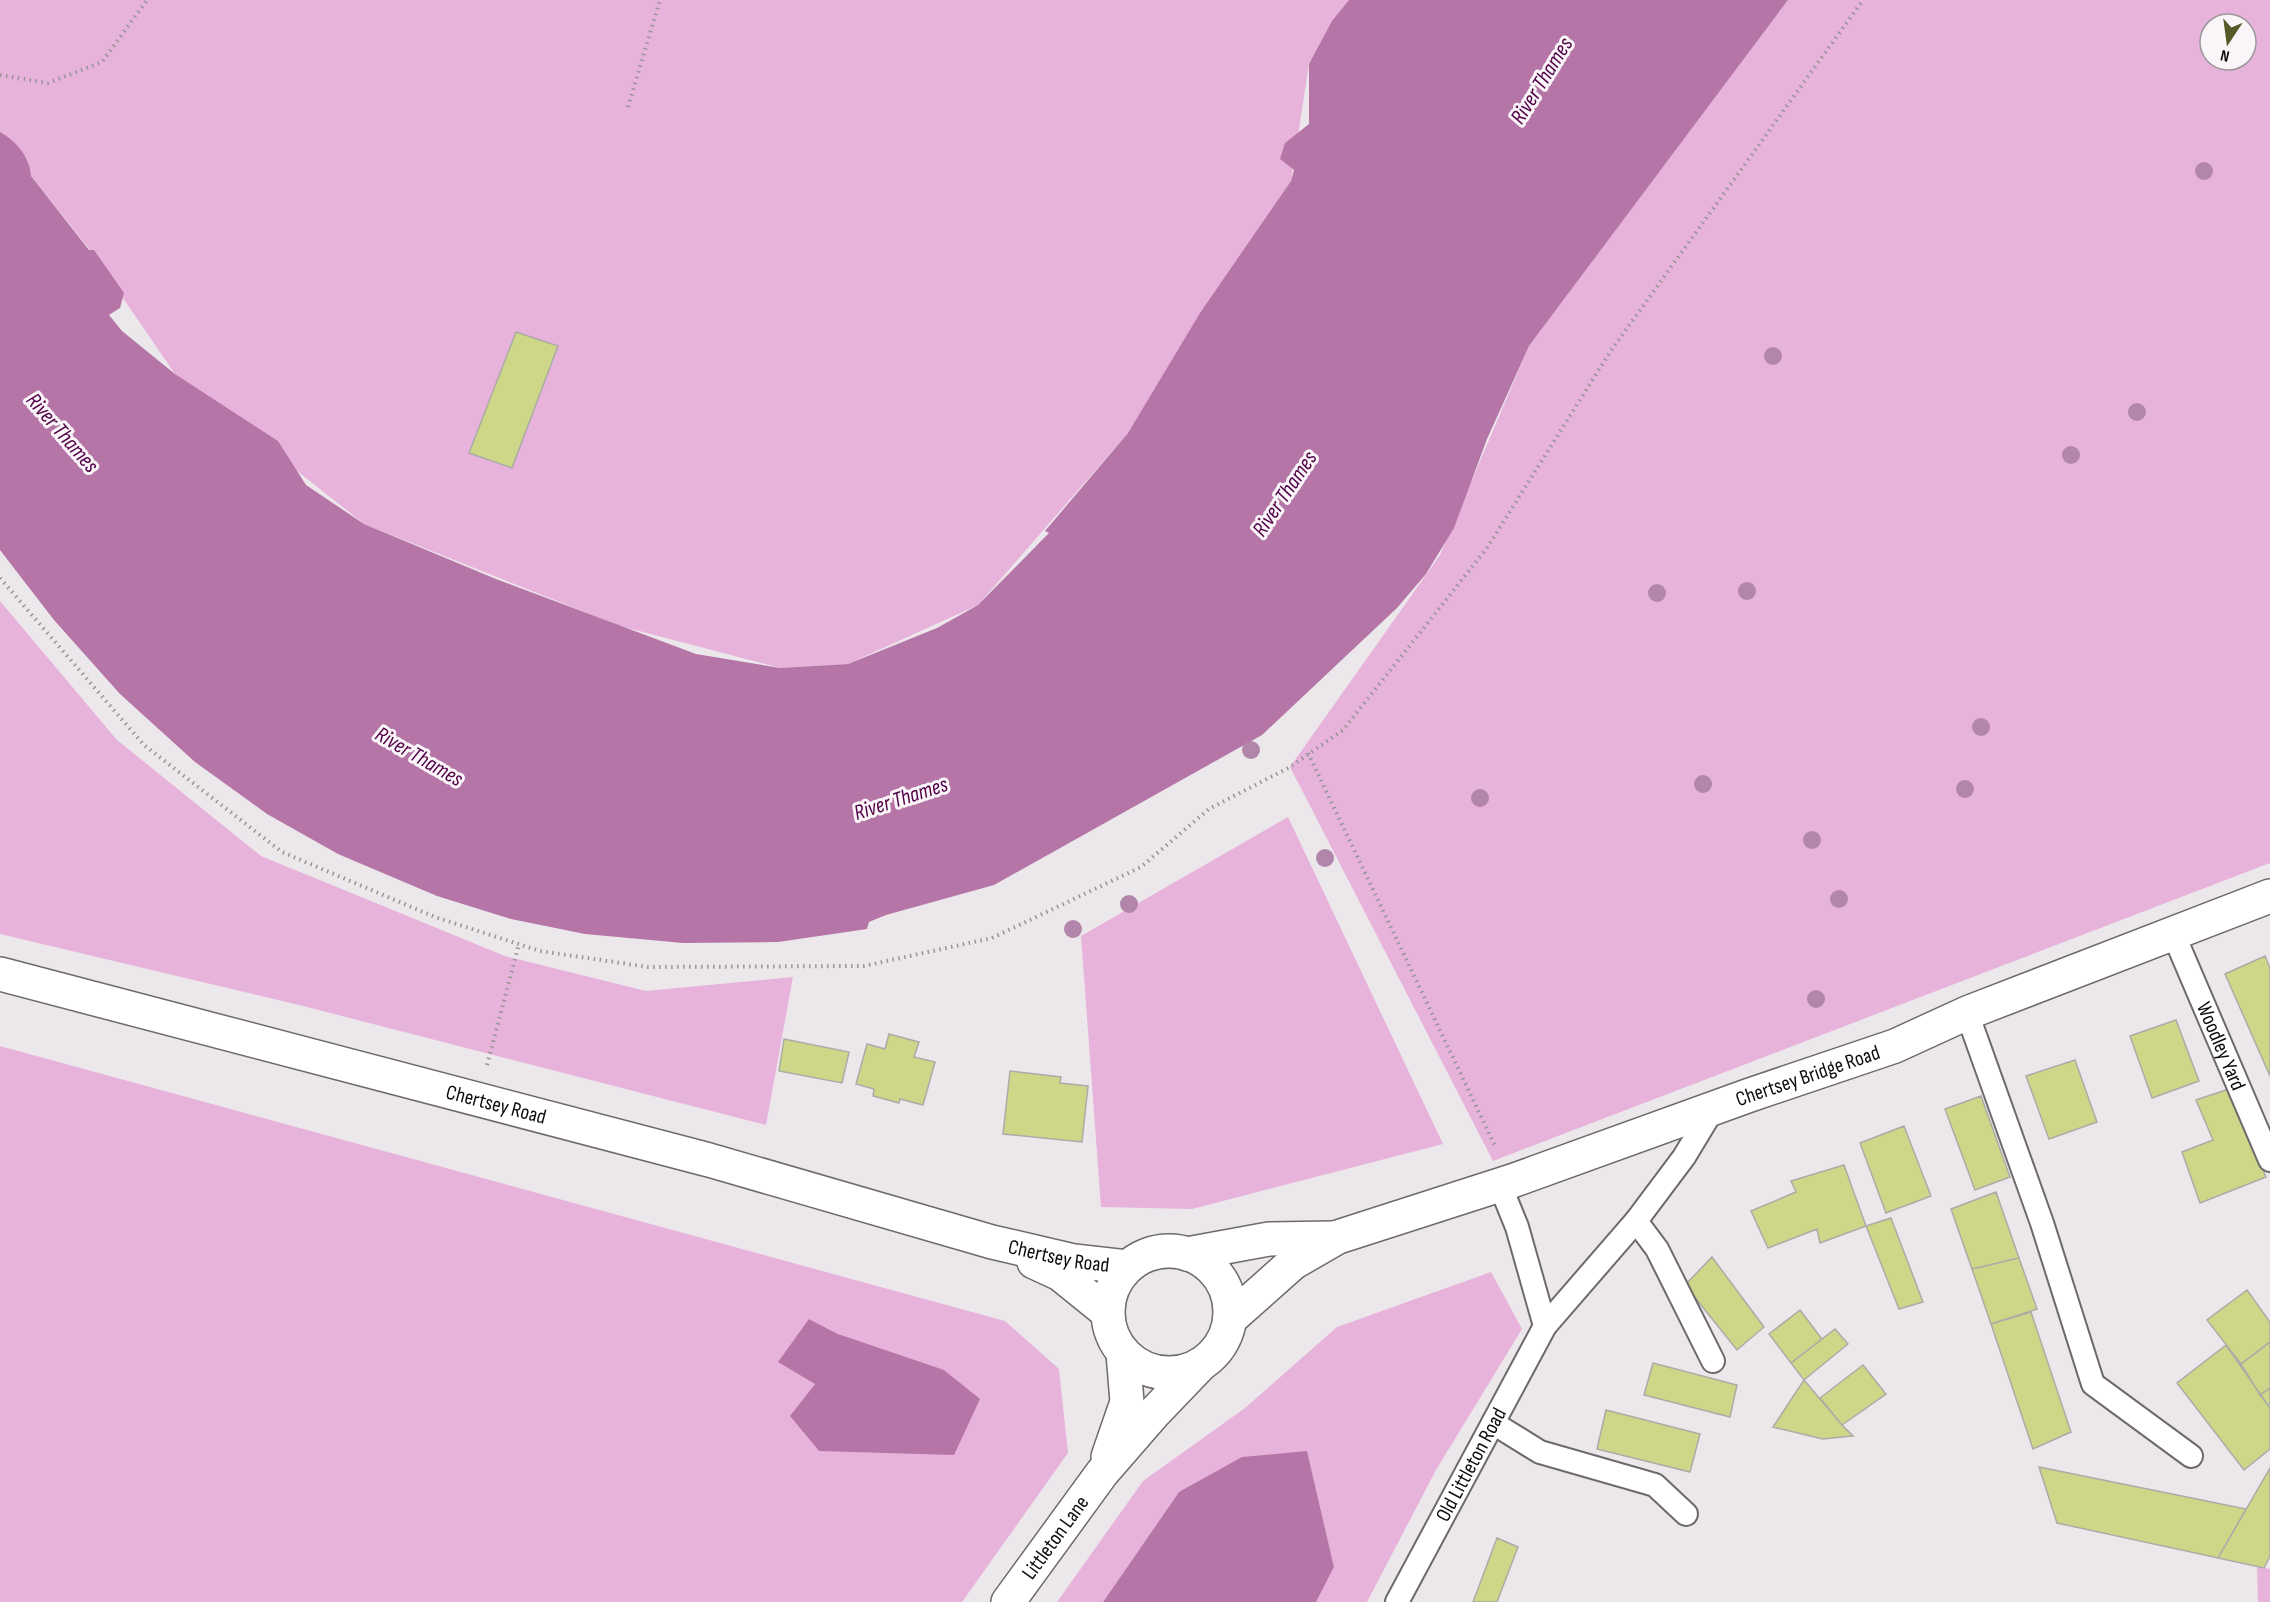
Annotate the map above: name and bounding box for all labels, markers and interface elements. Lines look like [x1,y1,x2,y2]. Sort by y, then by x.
north arrow [2198,12,2258,72]
water label: River Thames [1505,32,1579,129]
text: N [2219,45,2231,65]
water label: River Thames [20,387,104,479]
water label: River Thames [1247,446,1323,542]
water label: River Thames [370,721,468,793]
water label: River Thames [851,771,952,827]
street label: Woodley Yard [2191,998,2251,1094]
street label: Chertsey Bridge Road [1732,1040,1883,1112]
street label: Chertsey Road [443,1079,549,1129]
street label: Chertsey Road [1006,1234,1111,1277]
street label: Old Littleton Road [1430,1403,1511,1526]
street label: Littleton Lane [1016,1491,1094,1584]

